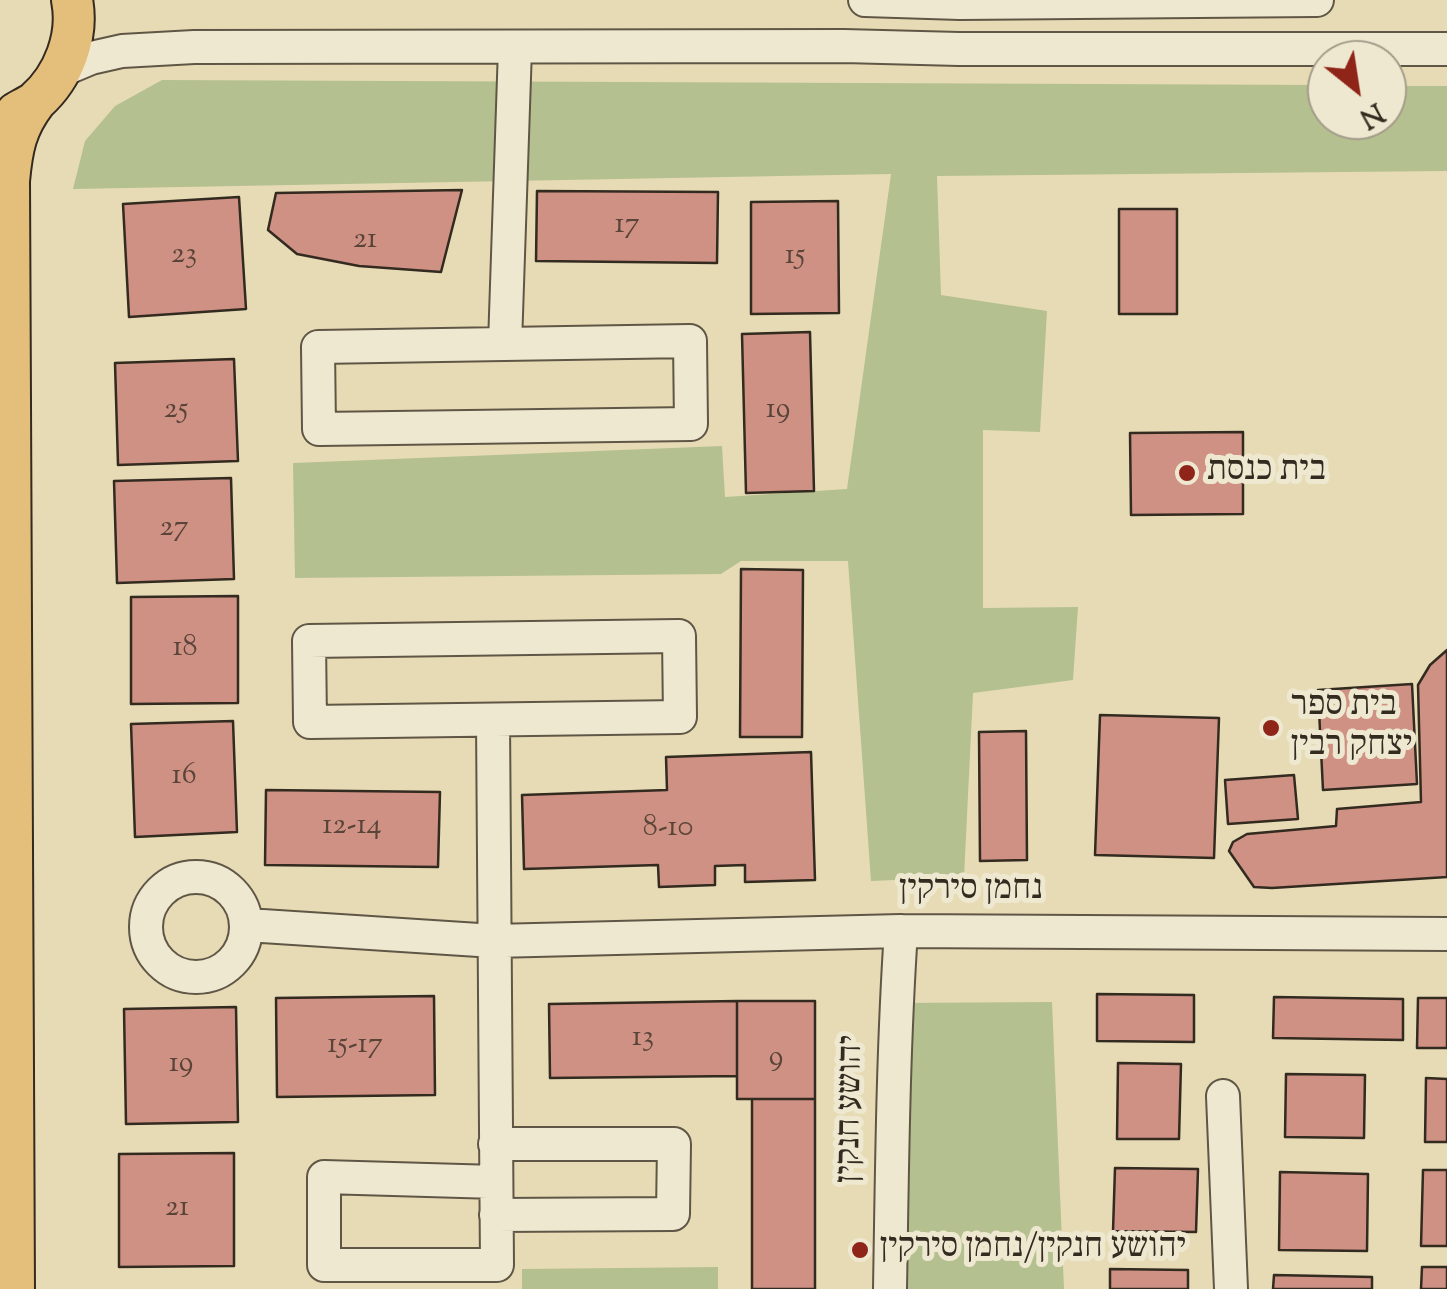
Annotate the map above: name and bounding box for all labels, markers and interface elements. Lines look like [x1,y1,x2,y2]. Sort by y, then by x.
north arrow [1307,40,1407,140]
text: N [1351,91,1391,137]
house number: 17 [614,209,640,245]
house number: 21 [353,224,377,260]
house number: 23 [171,239,197,275]
house number: 15 [785,240,805,276]
house number: 25 [164,394,188,430]
house number: 19 [766,394,790,430]
place label: בית כנסת [1207,452,1326,494]
marker: בית כנסת [1176,462,1198,484]
house number: 27 [159,512,189,548]
house number: 18 [172,632,198,668]
place label: בית ספר יצחק רבין [1291,687,1412,769]
marker: בית ספר יצחק רבין [1260,717,1282,739]
house number: 16 [171,760,197,796]
house number: 12-14 [322,810,382,846]
house number: 8-10 [643,812,693,848]
street label: נחמן סירקין [899,871,1043,913]
house number: 13 [632,1022,654,1058]
house number: 15-17 [327,1029,383,1065]
street label: יהושע חנקין [831,1035,875,1183]
house number: 9 [769,1042,783,1078]
house number: 19 [169,1048,193,1084]
house number: 21 [165,1192,189,1228]
place label: יהושע חנקין/נחמן סירקין [880,1229,1186,1271]
marker: יהושע חנקין/נחמן סירקין [849,1239,871,1261]

